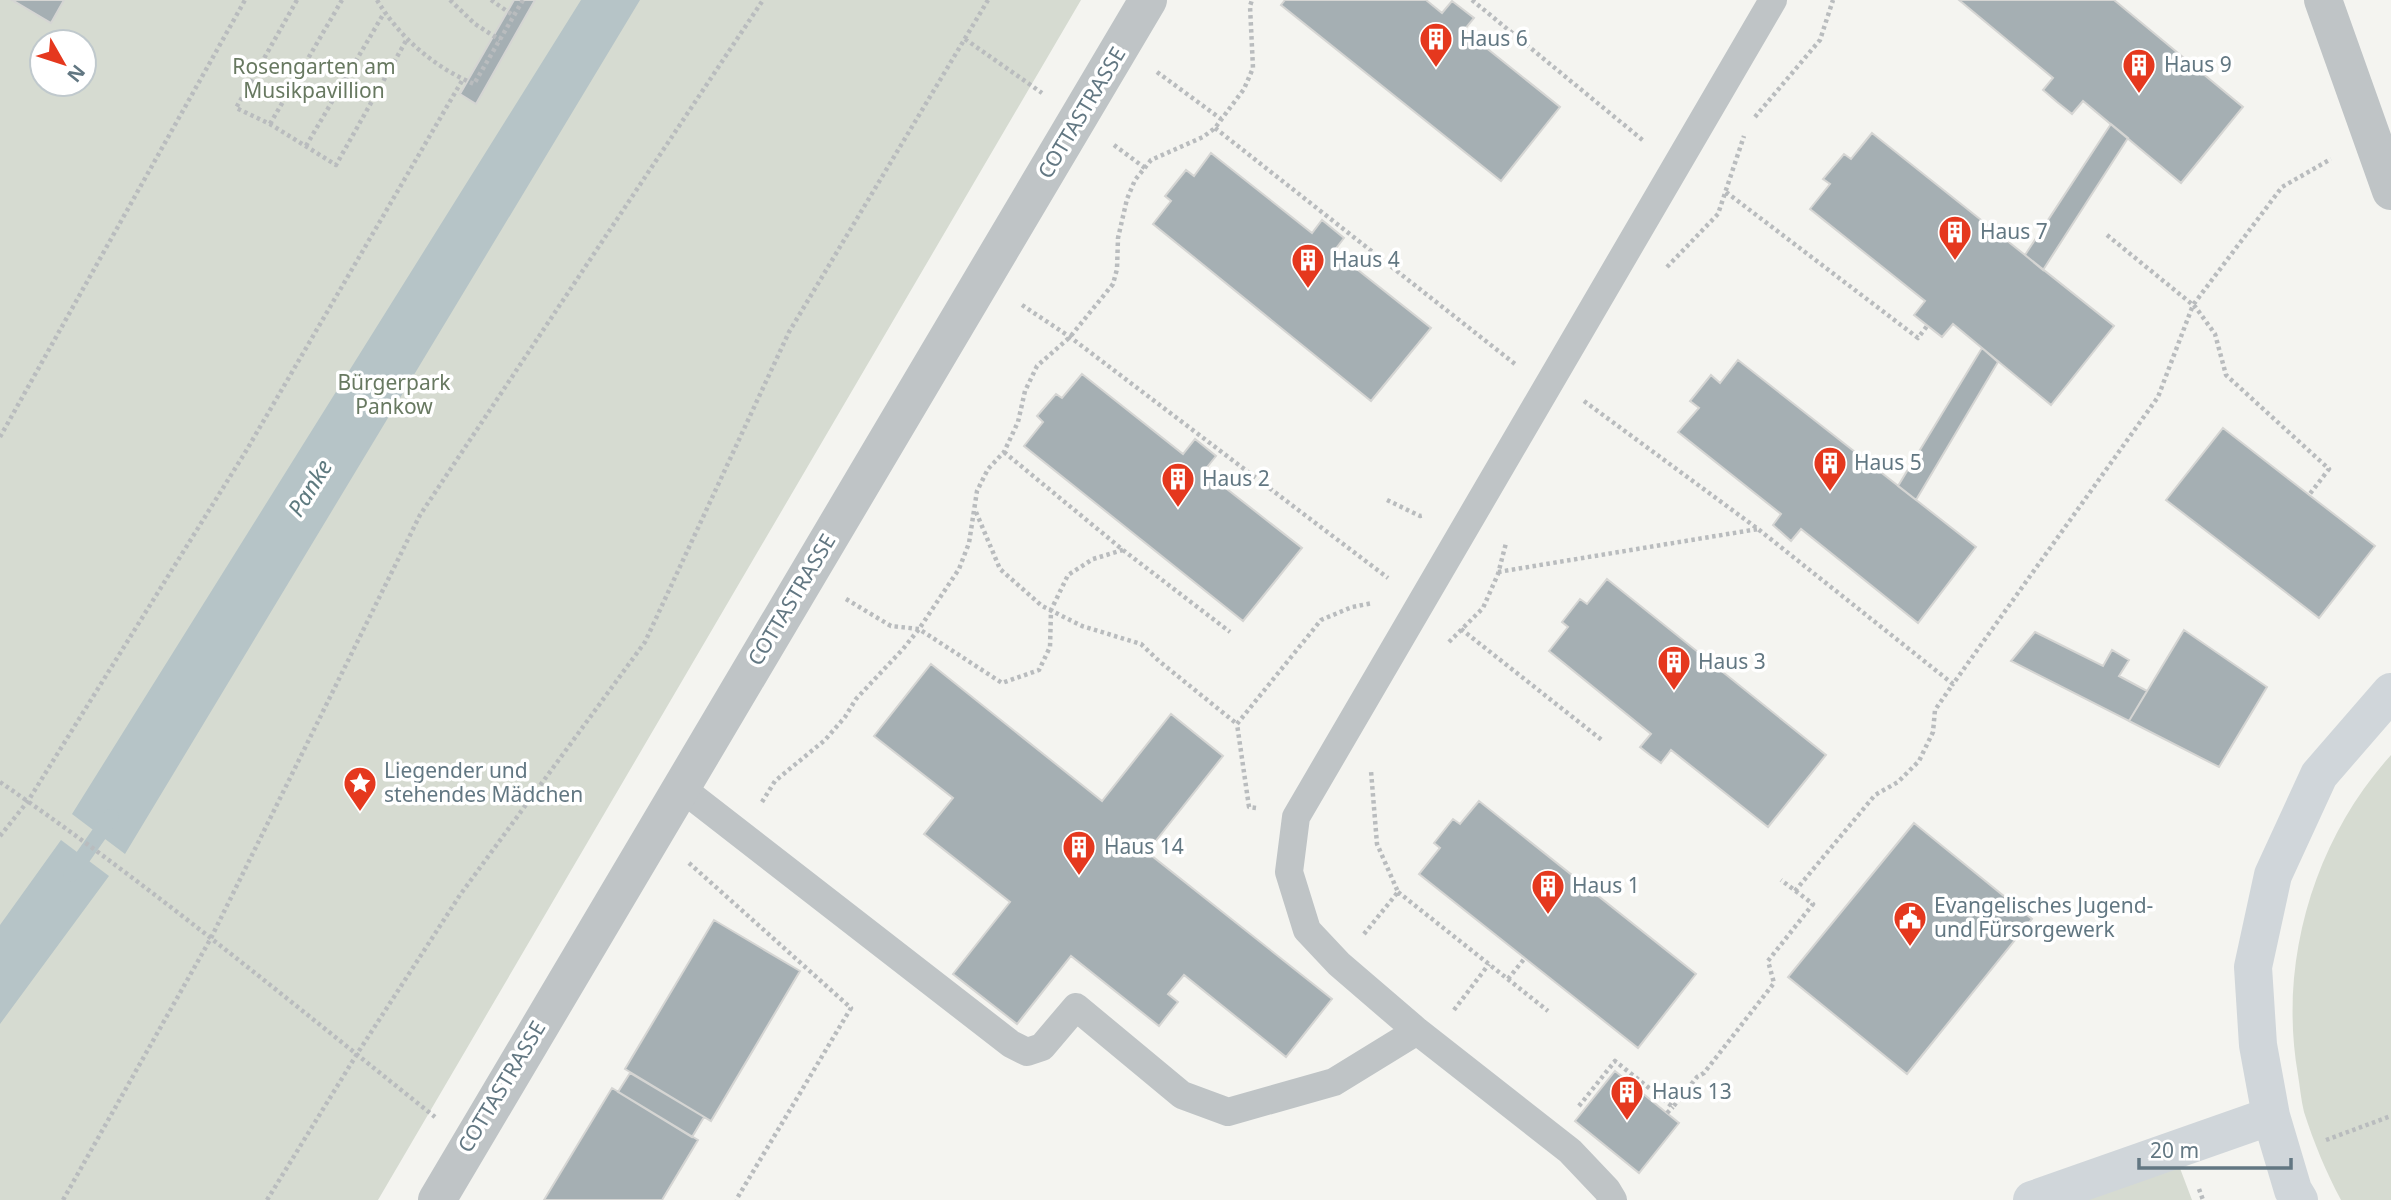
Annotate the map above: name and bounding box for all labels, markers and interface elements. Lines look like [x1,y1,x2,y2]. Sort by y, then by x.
building icon: Haus 6 [1417,20,1455,69]
place label: Haus 6 [1460,24,1528,52]
north arrow [28,28,98,98]
street label: COTTASTRASSE [1031,42,1131,183]
building icon: Haus 9 [2120,46,2158,95]
place label: Haus 9 [2164,50,2232,78]
park label: Rosengarten am Musikpavillion [232,52,396,104]
text: N [61,60,91,88]
building icon: Haus 7 [1936,213,1974,262]
place label: Haus 7 [1980,217,2048,245]
building icon: Haus 4 [1289,241,1327,290]
place label: Haus 4 [1332,245,1400,273]
park label: Bürgerpark Pankow [337,368,451,420]
building icon: Haus 5 [1811,444,1849,493]
place label: Haus 5 [1854,448,1922,476]
water label: Panke [279,453,339,522]
building icon: Haus 2 [1159,460,1197,509]
place label: Haus 2 [1202,464,1270,492]
street label: COTTASTRASSE [741,529,841,670]
building icon: Haus 3 [1655,643,1693,692]
place label: Haus 3 [1698,647,1766,675]
place label: Liegender und stehendes Mädchen [384,756,583,808]
place icon: Liegender und stehendes Mädchen [341,764,379,813]
building icon: Haus 14 [1060,828,1098,877]
place label: Haus 14 [1104,832,1184,860]
building icon: Haus 1 [1529,867,1567,916]
place label: Haus 1 [1572,871,1640,899]
place label: Evangelisches Jugend- und Fürsorgewerk [1934,891,2153,943]
public building icon: Evangelisches Jugend- und Fürsorgewerk [1891,899,1929,948]
street label: COTTASTRASSE [451,1016,551,1157]
building icon: Haus 13 [1608,1073,1646,1122]
place label: Haus 13 [1652,1077,1732,1105]
scale bar [2139,1126,2291,1170]
text: 20 m [2150,1136,2199,1164]

